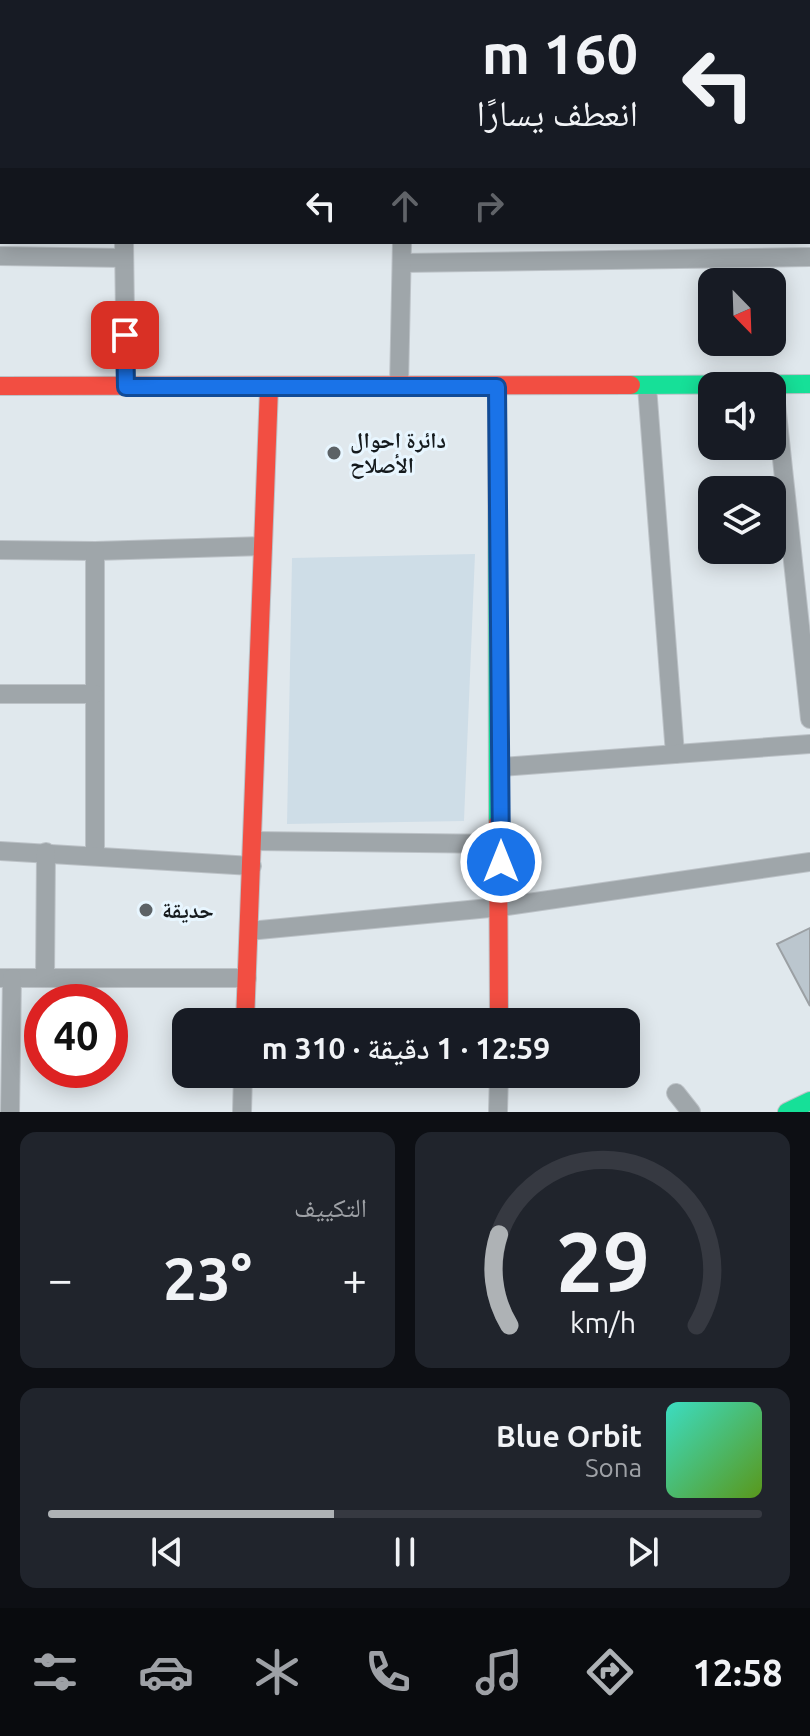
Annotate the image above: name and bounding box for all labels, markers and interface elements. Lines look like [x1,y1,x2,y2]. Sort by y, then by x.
text: 160 m [482,22,638,85]
icon: left [666,32,770,136]
text: انعطف يسارًا [477,92,638,133]
icon: left [299,184,343,228]
icon: ahead [383,184,427,228]
icon: right [467,184,511,228]
north arrow [698,268,786,356]
map controls [698,268,786,564]
pin [91,301,159,369]
icon: arrive [103,313,147,357]
button: sound [698,372,786,460]
place label: دائرة احوال الأصلاح [350,427,446,479]
marker: دائرة احوال الأصلاح [325,444,343,462]
button: layers [698,476,786,564]
position arrow [459,820,543,904]
place label: حديقة [162,897,214,923]
marker: حديقة [137,901,155,919]
speed limit sign: 40 [24,984,128,1088]
text: 12:59 · 1 دقيقة · 310 m [262,1031,550,1065]
text: التكييف [294,1193,367,1222]
text: 29 [556,1214,649,1308]
text: 23° [163,1244,252,1311]
text: − [48,1254,73,1303]
text: + [342,1254,367,1303]
text: km/h [570,1306,636,1338]
text: Blue Orbit [496,1419,642,1453]
text: Sona [585,1453,642,1482]
icon: previous [145,1530,189,1574]
icon: pause [383,1530,427,1574]
icon: next [621,1530,665,1574]
icon: filters [27,1644,83,1700]
icon: car [138,1644,194,1700]
icon: climate [249,1644,305,1700]
icon: phone [360,1644,416,1700]
icon: music [471,1644,527,1700]
icon: directions [582,1644,638,1700]
text: 12:58 [693,1652,783,1693]

